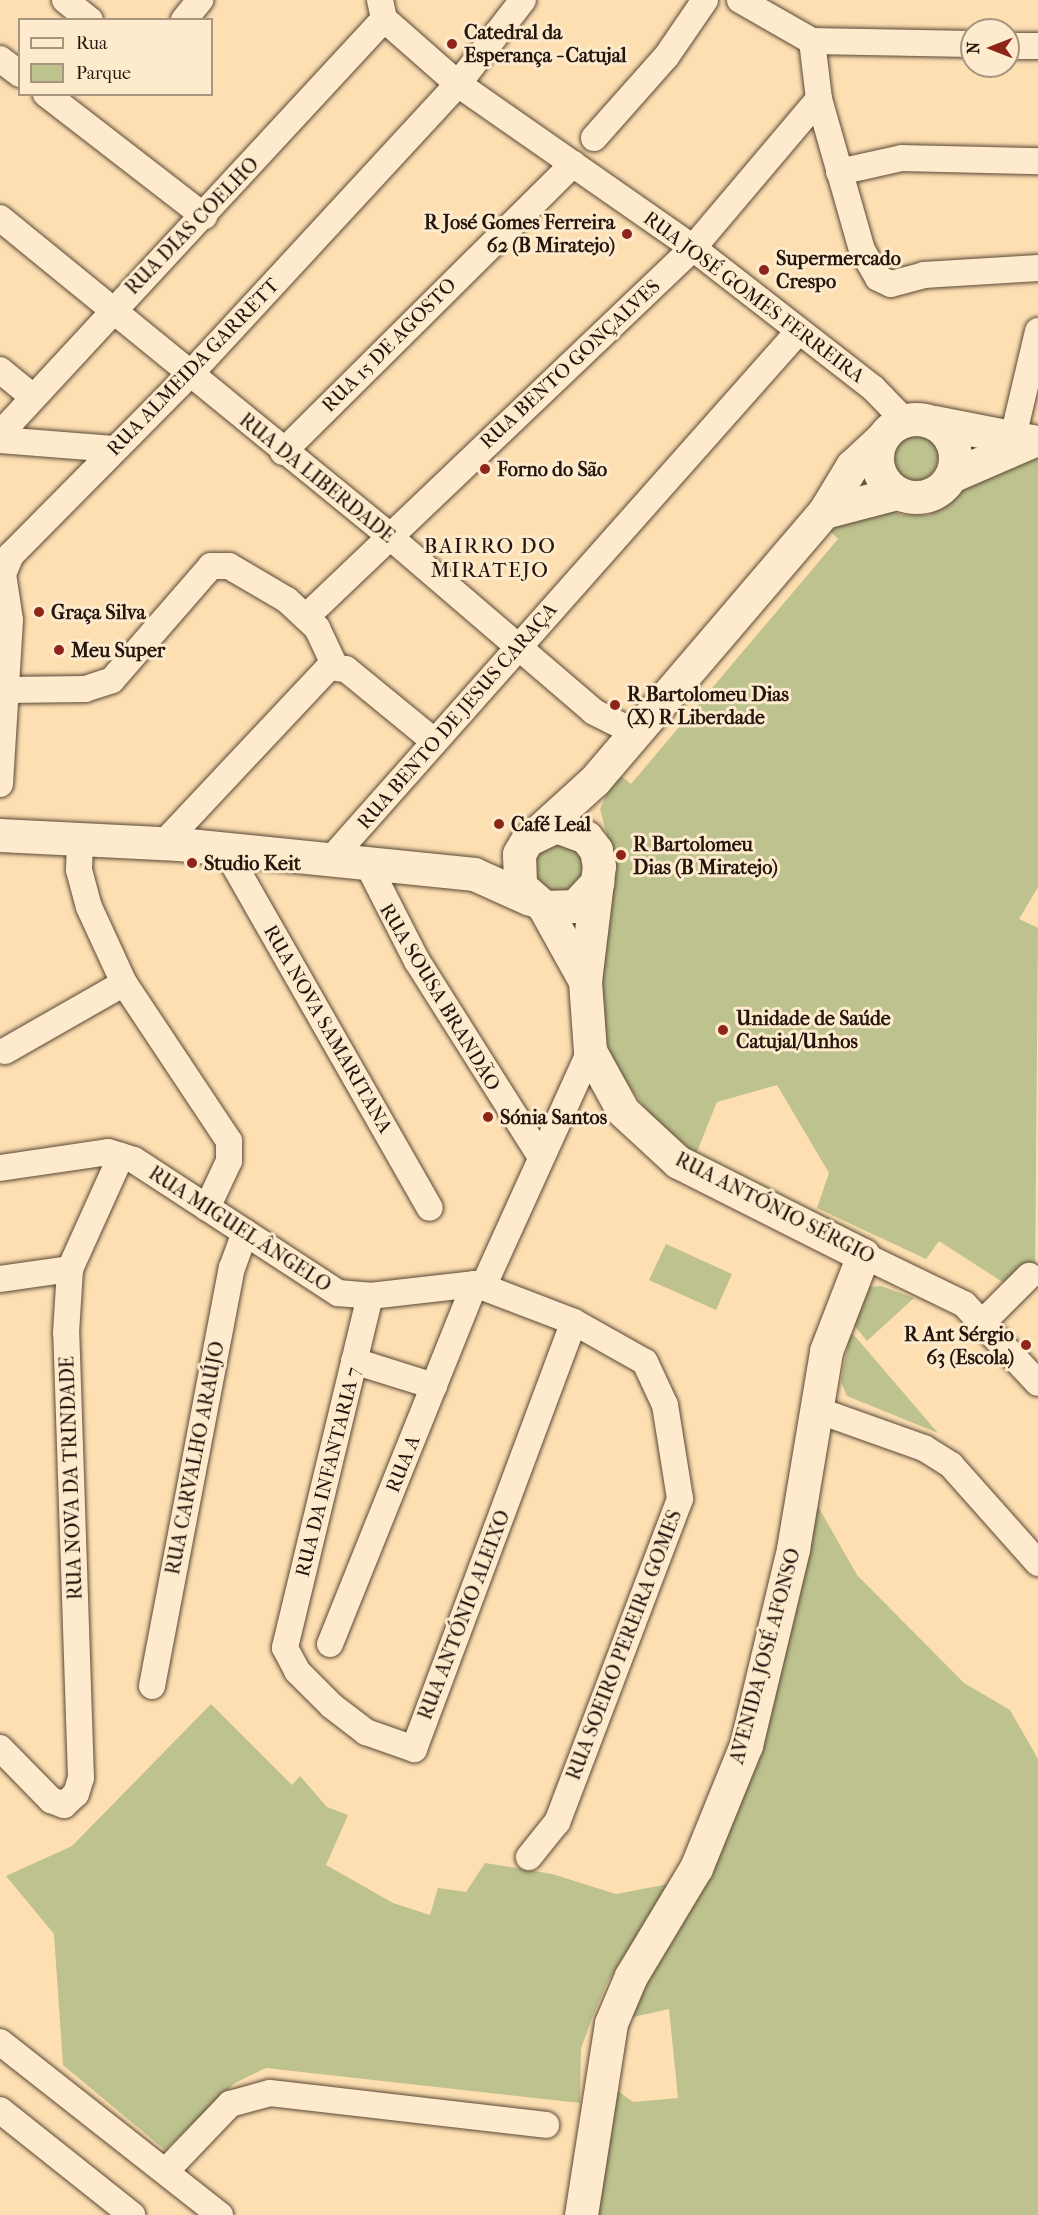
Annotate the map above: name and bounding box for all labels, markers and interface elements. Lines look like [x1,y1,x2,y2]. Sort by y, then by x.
legend [18,18,213,96]
north arrow [960,18,1020,78]
place label: Catedral da Esperança - Catujal [464,20,626,67]
text: Rua [76,33,107,54]
marker: Catedral da Esperança - Catujal [445,37,459,51]
text: N [964,42,983,54]
text: Parque [76,63,131,84]
street label: RUA DIAS COELHO [120,152,264,300]
street label: RUA JOSÉ GOMES FERREIRA [639,206,869,388]
place label: R José Gomes Ferreira 62 (B Miratejo) [424,210,615,257]
marker: R José Gomes Ferreira 62 (B Miratejo) [620,227,634,241]
place label: Supermercado Crespo [776,246,901,293]
marker: Supermercado Crespo [757,263,771,277]
street label: RUA ALMEIDA GARRETT [102,273,284,461]
street label: RUA 15 DE AGOSTO [317,273,461,417]
street label: RUA BENTO GONÇALVES [475,274,665,454]
street label: RUA DA LIBERDADE [234,408,400,548]
place label: Forno do São [497,457,607,481]
marker: Forno do São [478,462,492,476]
district label: BAIRRO DO MIRATEJO [424,533,556,583]
street label: RUA BENTO DE JESUS CARAÇA [352,598,562,834]
place label: Graça Silva [51,600,146,624]
marker: Graça Silva [32,605,46,619]
place label: Meu Super [71,638,165,662]
marker: Meu Super [52,643,66,657]
place label: R Bartolomeu Dias (X) R Liberdade [627,682,789,729]
marker: R Bartolomeu Dias (X) R Liberdade [608,698,622,712]
place label: Café Leal [511,812,591,836]
marker: Café Leal [492,817,506,831]
place label: R Bartolomeu Dias (B Miratejo) [633,832,778,879]
marker: R Bartolomeu Dias (B Miratejo) [614,848,628,862]
place label: Studio Keit [204,851,301,875]
marker: Studio Keit [185,856,199,870]
street label: RUA SOUSA BRANDÃO [375,899,505,1095]
street label: RUA NOVA SAMARITANA [258,921,398,1137]
place label: Unidade de Saúde Catujal/Unhos [736,1006,891,1053]
marker: Unidade de Saúde Catujal/Unhos [714,1021,732,1039]
place label: Sónia Santos [500,1105,607,1129]
marker: Sónia Santos [481,1110,495,1124]
street label: RUA ANTÓNIO SÉRGIO [671,1147,879,1269]
street label: RUA MIGUEL ÂNGELO [144,1161,336,1297]
place label: R Ant Sérgio 63 (Escola) [904,1322,1014,1369]
marker: R Ant Sérgio 63 (Escola) [1019,1338,1033,1352]
street label: RUA CARVALHO ARAÚJO [161,1339,229,1577]
street label: RUA NOVA DA TRINDADE [55,1356,87,1600]
street label: RUA DA INFANTARIA 7 [290,1365,366,1579]
street label: RUA A [381,1432,425,1496]
street label: RUA SOEIRO PEREIRA GOMES [561,1506,687,1784]
street label: RUA ANTÓNIO ALEIXO [413,1507,515,1723]
street label: AVENIDA JOSÉ AFONSO [725,1545,805,1767]

